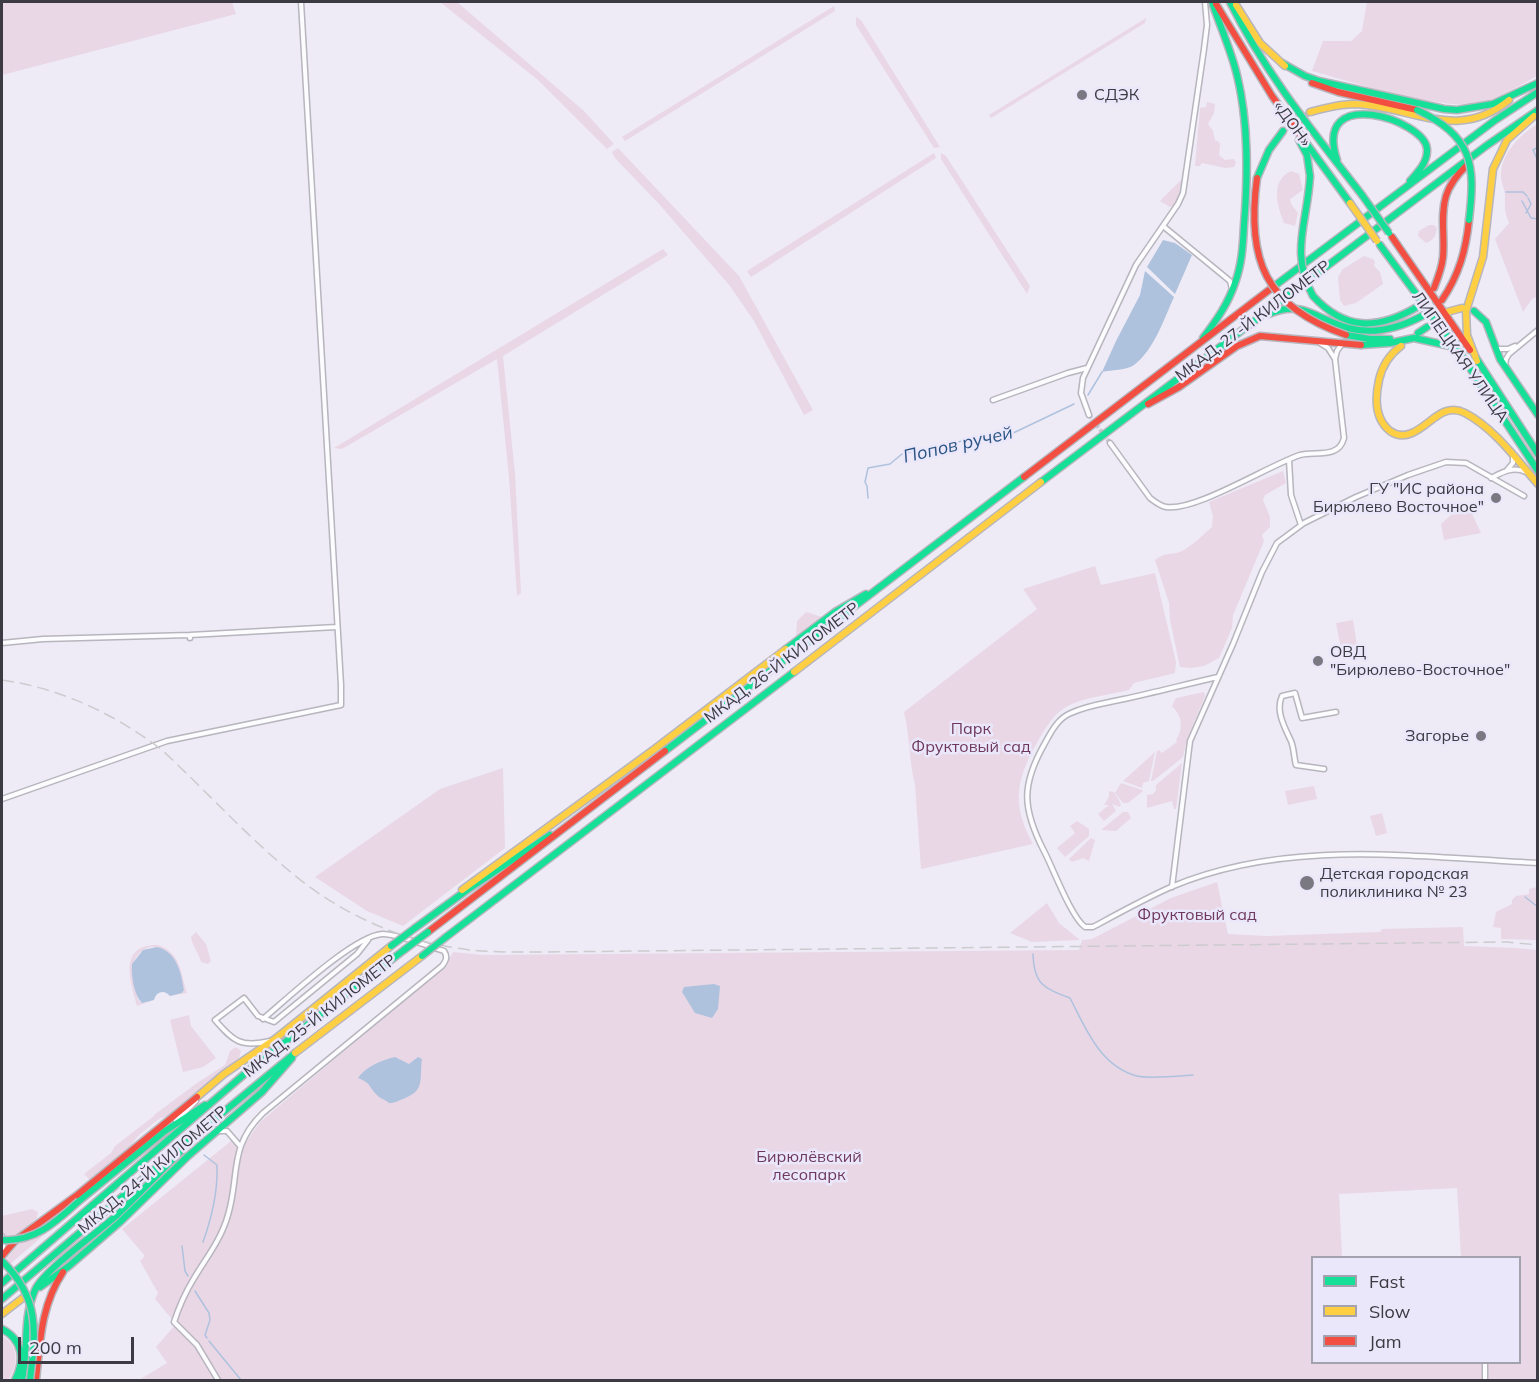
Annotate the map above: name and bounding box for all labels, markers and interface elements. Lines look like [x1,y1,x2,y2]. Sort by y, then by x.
place label: СДЭК [1094,85,1139,105]
marker: СДЭК [1075,88,1089,102]
street label: «ДОН» [1269,97,1315,151]
street label: МКАД, 27-Й КИЛОМЕТР [1172,257,1334,385]
street label: ЛИПЕЦКАЯ УЛИЦА [1408,288,1512,426]
water label: Попов ручей [901,422,1015,468]
place label: ГУ "ИС района Бирюлево Восточное" [1313,479,1484,517]
marker: ГУ "ИС района Бирюлево Восточное" [1489,491,1503,505]
street label: МКАД, 26-Й КИЛОМЕТР [701,599,863,727]
place label: ОВД "Бирюлево-Восточное" [1330,642,1510,680]
marker: ОВД "Бирюлево-Восточное" [1311,654,1325,668]
park label: Парк Фруктовый сад [911,719,1031,757]
place label: Загорье [1405,726,1469,746]
marker: Загорье [1474,729,1488,743]
place label: Детская городская поликлиника № 23 [1320,864,1469,902]
marker: Детская городская поликлиника № 23 [1298,874,1316,892]
park label: Фруктовый сад [1137,905,1257,925]
street label: МКАД, 25-Й КИЛОМЕТР [240,950,400,1082]
street label: МКАД, 24-Й КИЛОМЕТР [75,1102,231,1238]
park label: Бирюлёвский лесопарк [756,1147,862,1185]
legend [1311,1256,1521,1364]
text: Fast [1369,1270,1405,1293]
text: Slow [1369,1300,1410,1323]
scale bar [21,1325,136,1363]
text: Jam [1369,1330,1402,1353]
text: 200 m [29,1336,82,1359]

